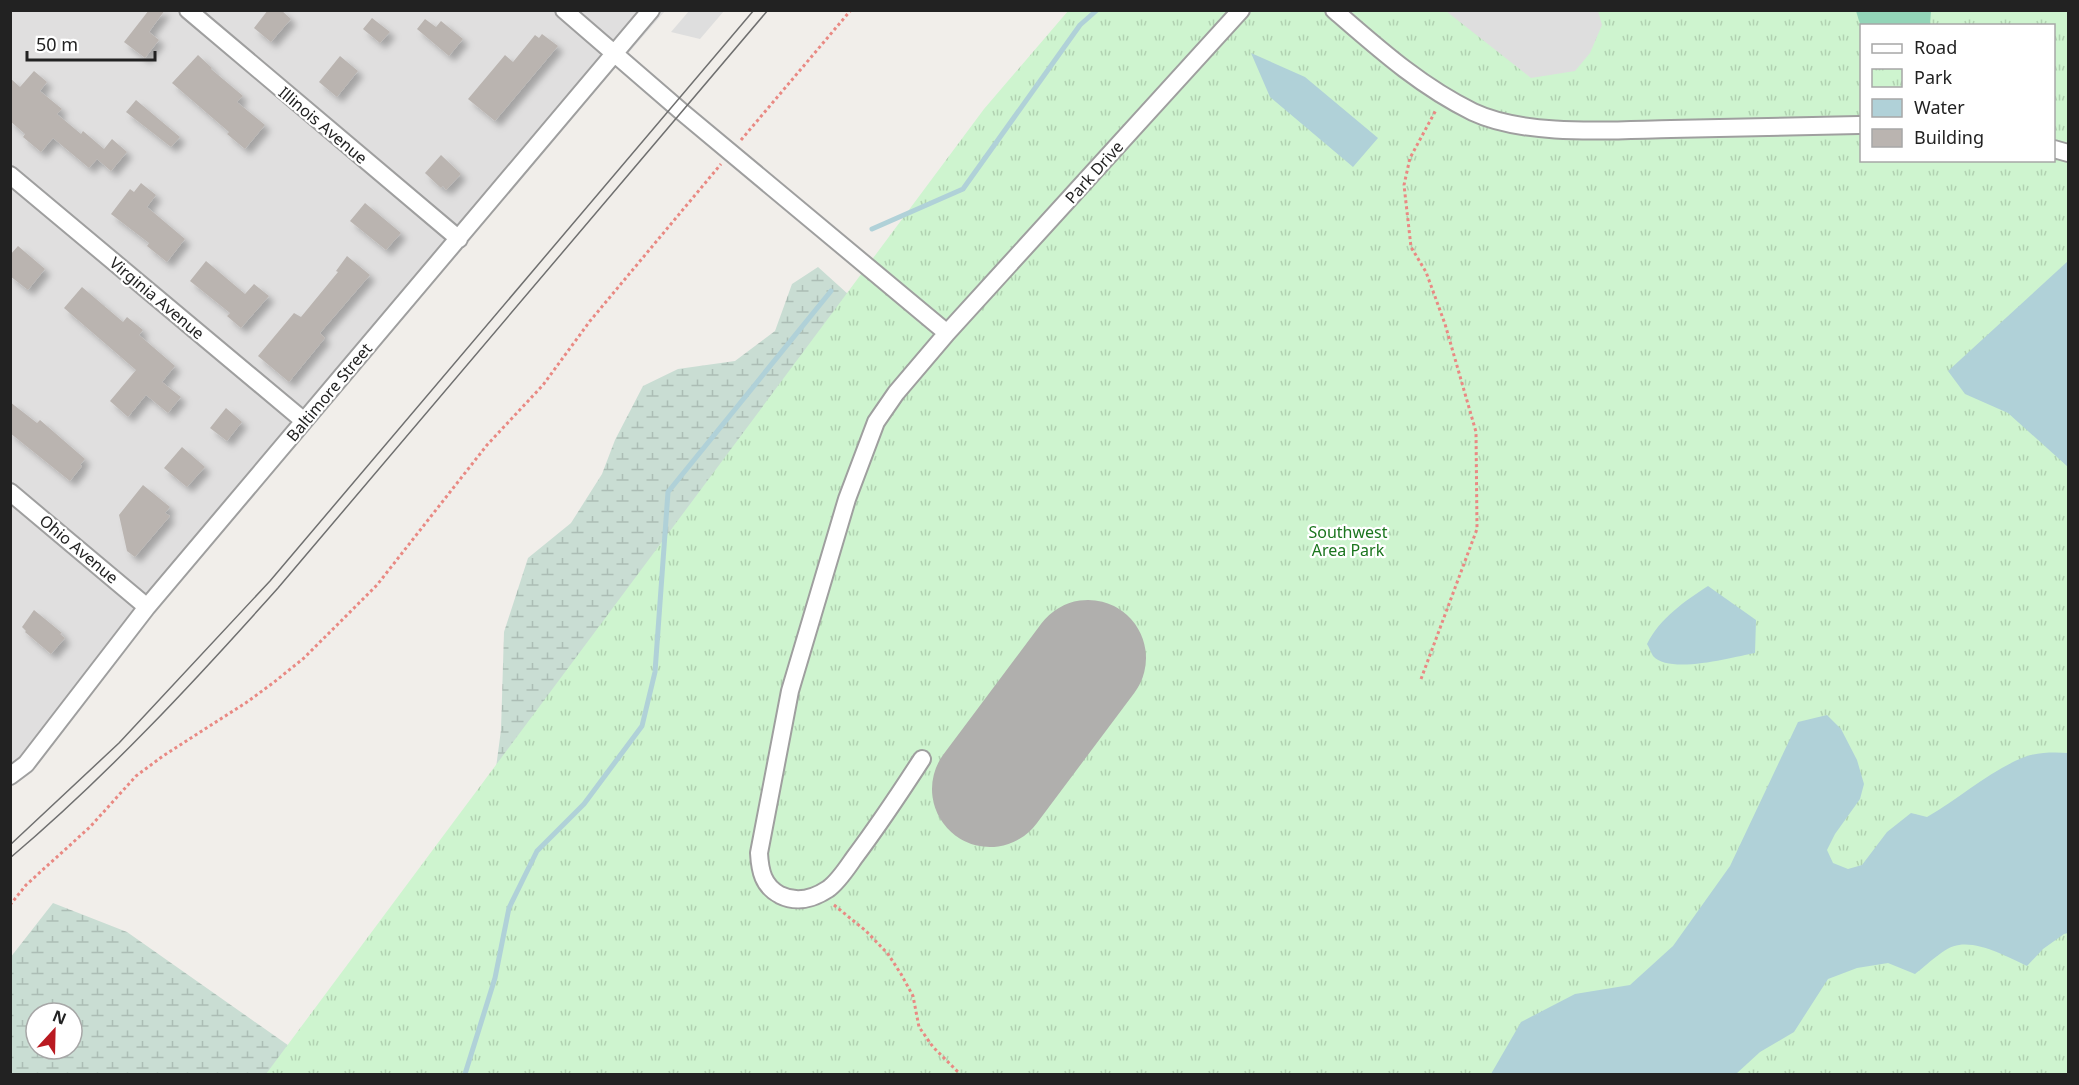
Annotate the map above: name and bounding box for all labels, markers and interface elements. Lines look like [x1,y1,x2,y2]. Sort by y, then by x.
scale bar [27,24,154,62]
legend [1860,24,2055,162]
text: 50 m [36,32,78,56]
text: Road [1914,35,1957,59]
text: Park [1914,65,1952,89]
street label: Illinois Avenue [274,81,372,169]
text: Water [1914,95,1965,119]
text: Building [1914,125,1984,149]
street label: Park Drive [1060,136,1128,208]
street label: Virginia Avenue [105,252,209,344]
street label: Baltimore Street [281,338,377,446]
street label: Ohio Avenue [35,510,123,588]
park label: Southwest Area Park [1308,521,1388,561]
north arrow [24,1001,84,1061]
text: N [49,1004,70,1030]

